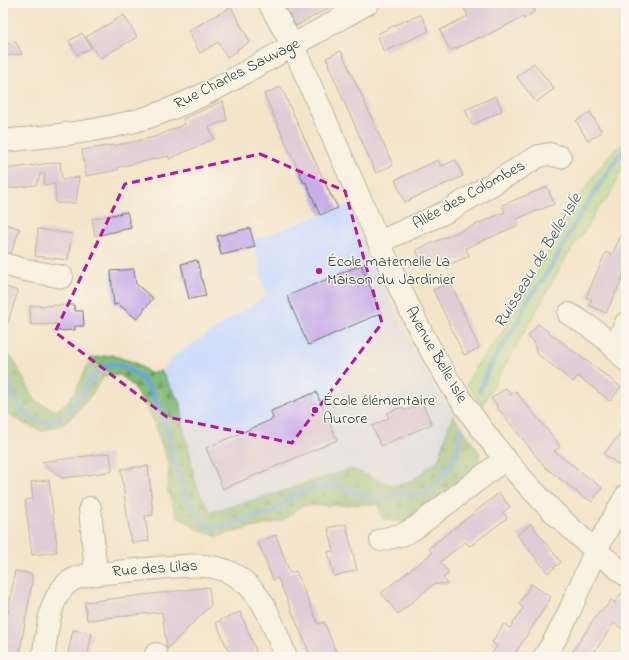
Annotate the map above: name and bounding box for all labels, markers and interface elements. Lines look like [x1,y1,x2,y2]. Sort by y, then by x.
street label: Rue Charles Sauvage [170,32,305,116]
street label: Allée des Colombes [408,154,530,236]
water label: Ruisseau de Belle-Isle [488,188,589,333]
place label: École maternelle La Maison du Jardinier [327,250,455,292]
marker: École maternelle La Maison du Jardinier [314,266,324,276]
street label: Avenue Belle Isle [399,302,474,409]
place label: École élémentaire Aurore [323,389,436,431]
marker: École élémentaire Aurore [310,405,320,415]
street label: Rue des Lilas [111,554,199,584]

